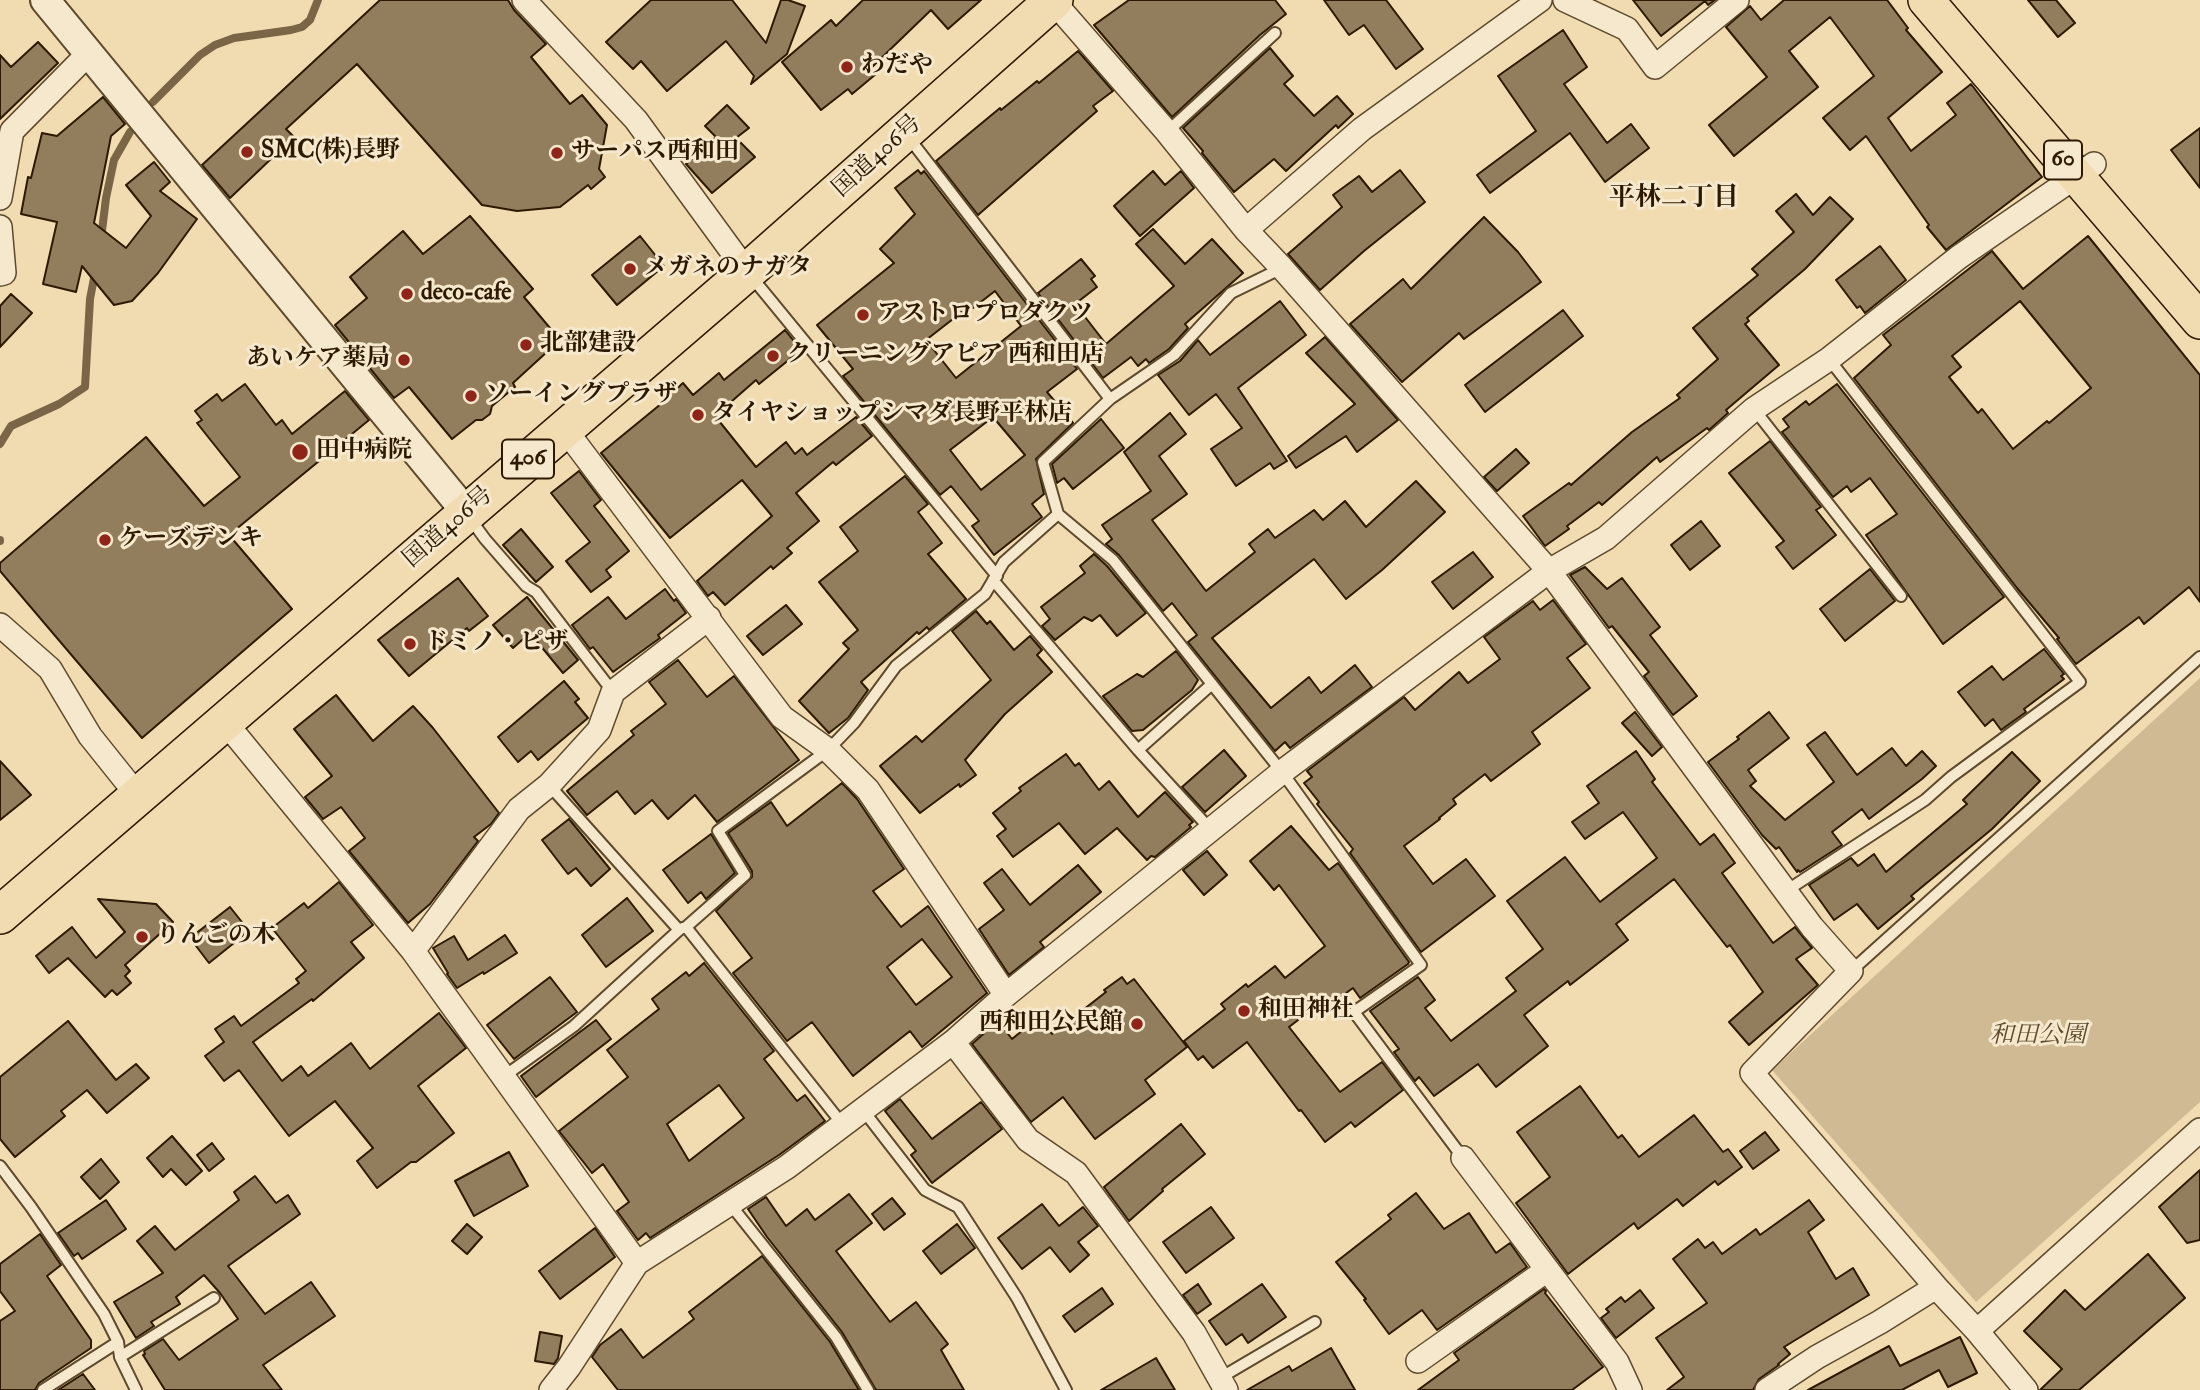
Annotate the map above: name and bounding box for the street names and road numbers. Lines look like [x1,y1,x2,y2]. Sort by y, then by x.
street label: 国道406号 [828,110,928,204]
road number: 60 [2044,140,2082,180]
road number: 406 [502,440,554,478]
street label: 国道406号 [398,481,500,575]

